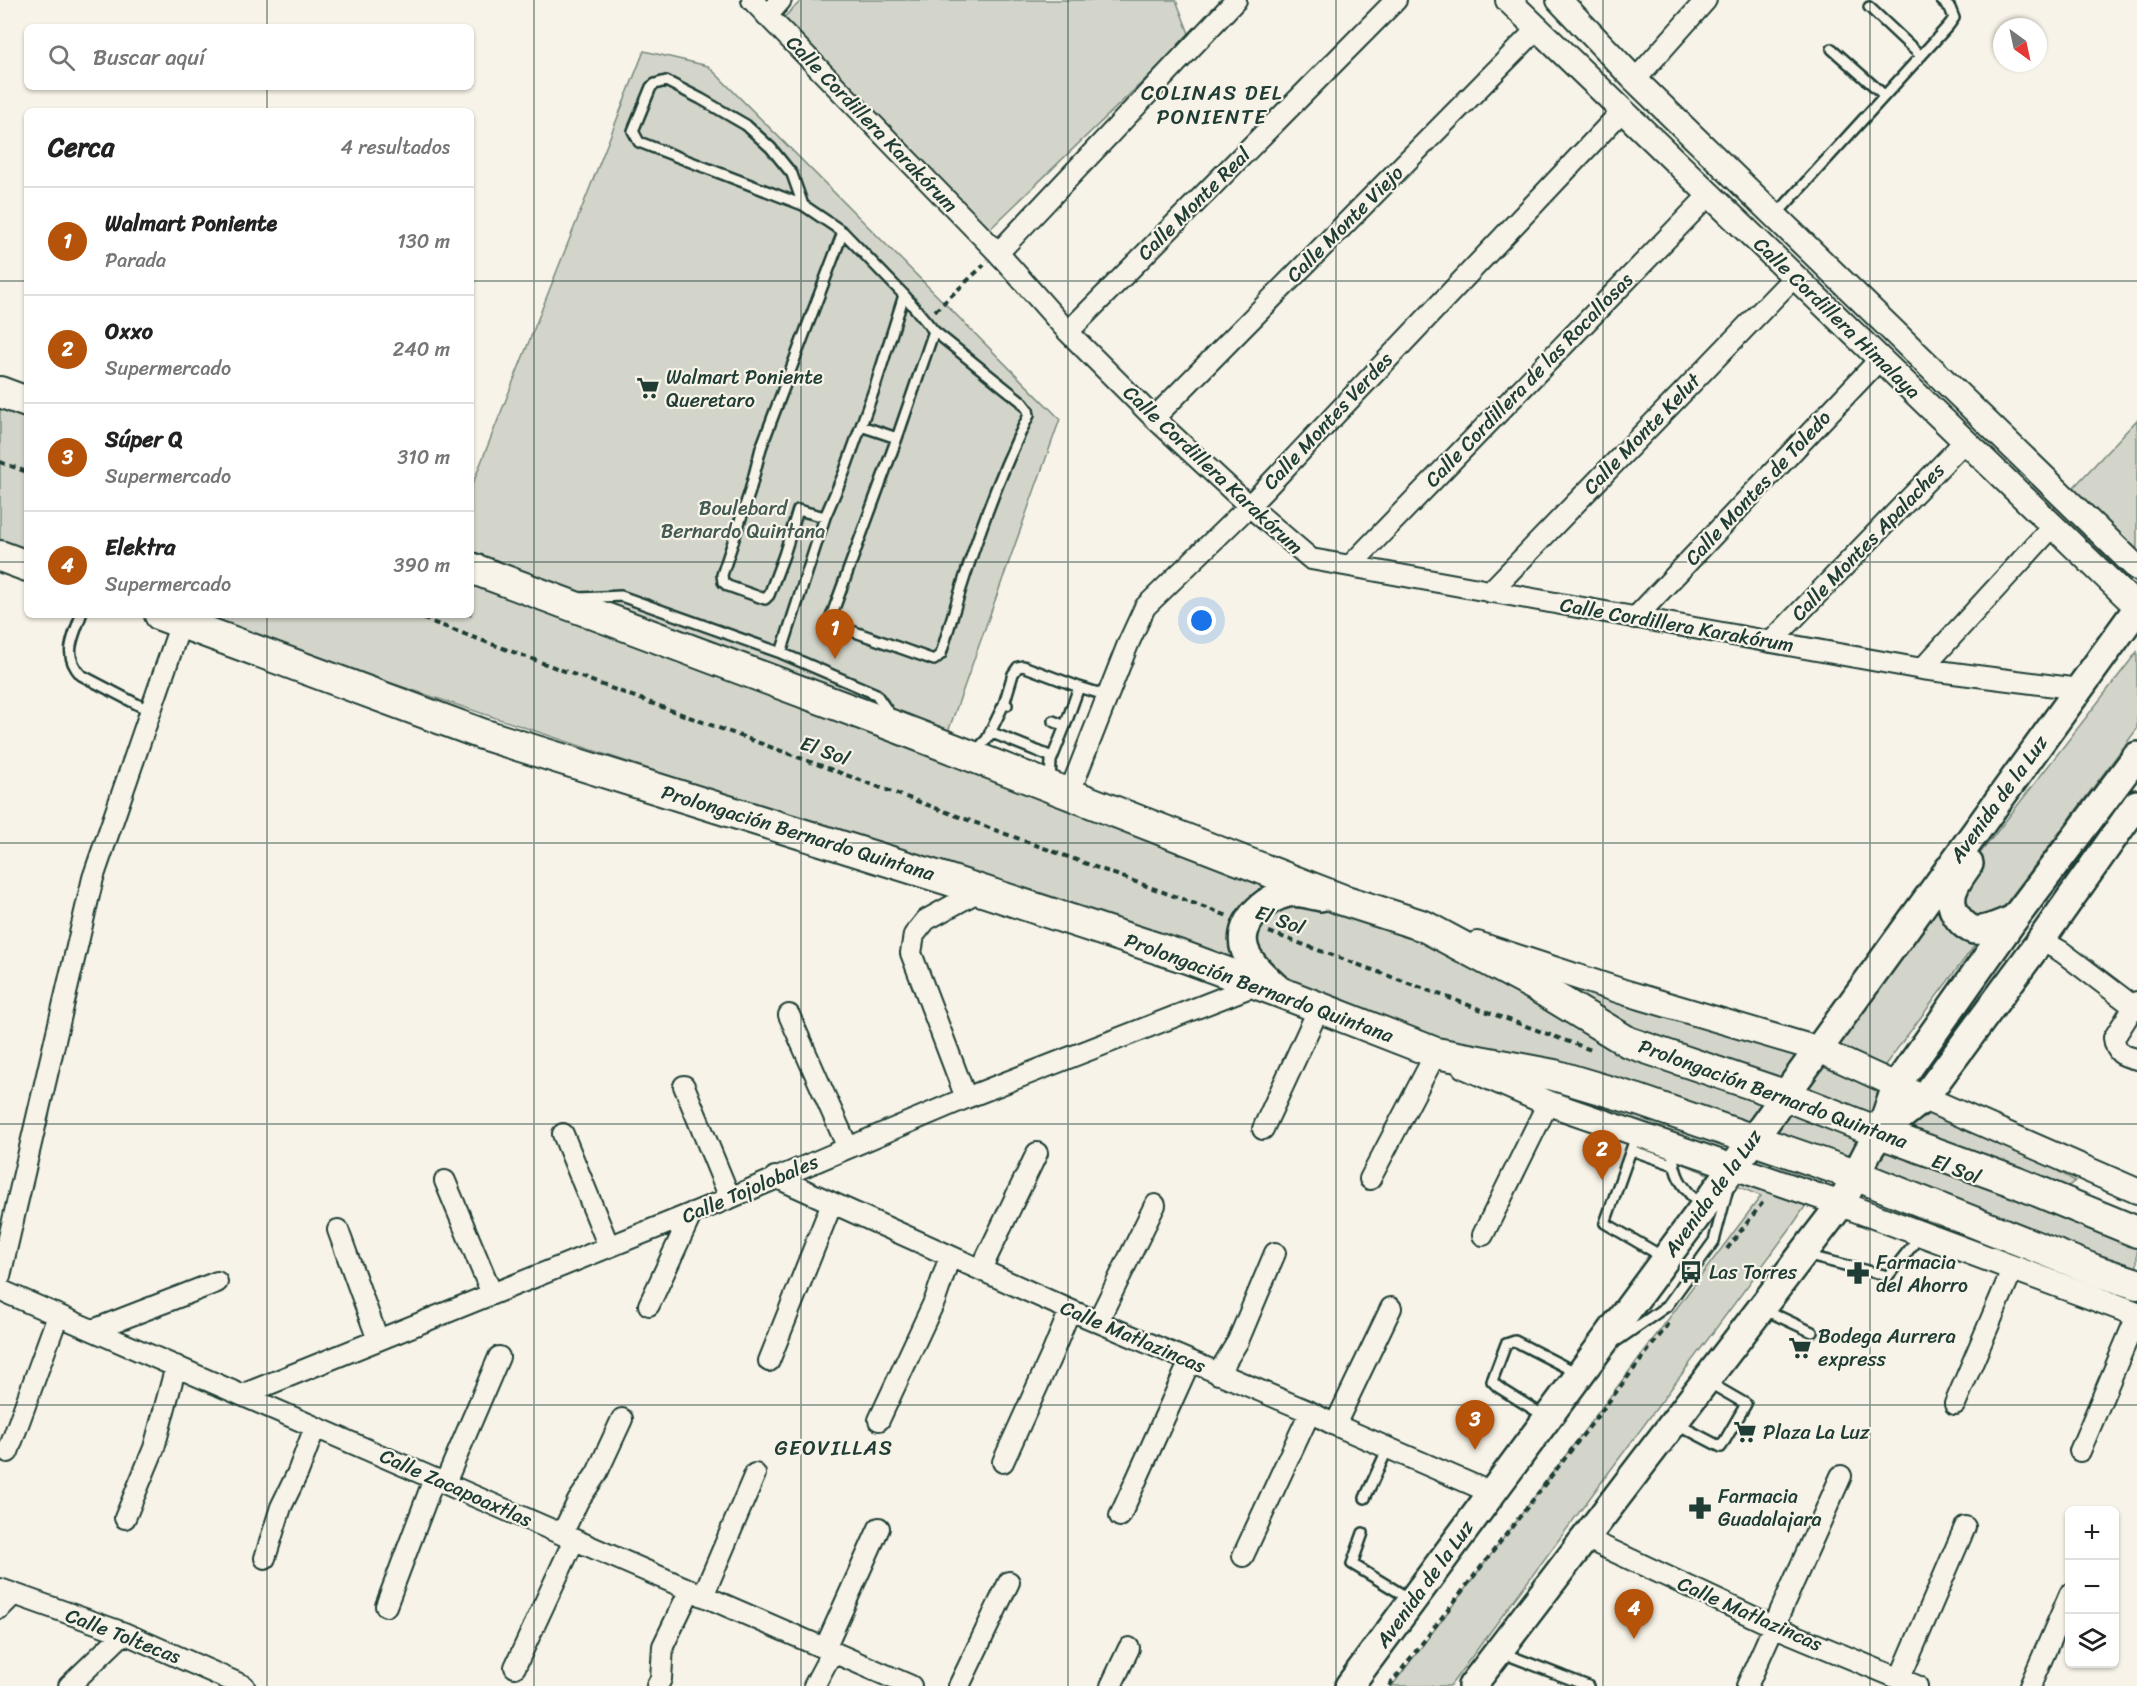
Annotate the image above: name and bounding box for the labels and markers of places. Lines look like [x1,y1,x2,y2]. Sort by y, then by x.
place label: Walmart Poniente Queretaro [666,360,823,418]
supermarket icon: Walmart Poniente Queretaro [635,375,661,401]
pin: 1 [816,610,854,659]
pin: 2 [1582,1130,1622,1180]
place label: Farmacia del Ahorro [1876,1245,1968,1303]
place label: Las Torres [1709,1255,1798,1290]
bus stop icon: Las Torres [1678,1259,1704,1285]
pharmacy icon: Farmacia del Ahorro [1845,1260,1871,1286]
place label: Bodega Aurrera express [1818,1319,1956,1377]
supermarket icon: Bodega Aurrera express [1787,1335,1813,1361]
pin: 3 [1456,1400,1494,1450]
place label: Plaza La Luz [1763,1415,1870,1450]
supermarket icon: Plaza La Luz [1732,1419,1758,1445]
place label: Farmacia Guadalajara [1718,1479,1822,1537]
pharmacy icon: Farmacia Guadalajara [1687,1495,1713,1521]
pin: 4 [1614,1590,1654,1639]

